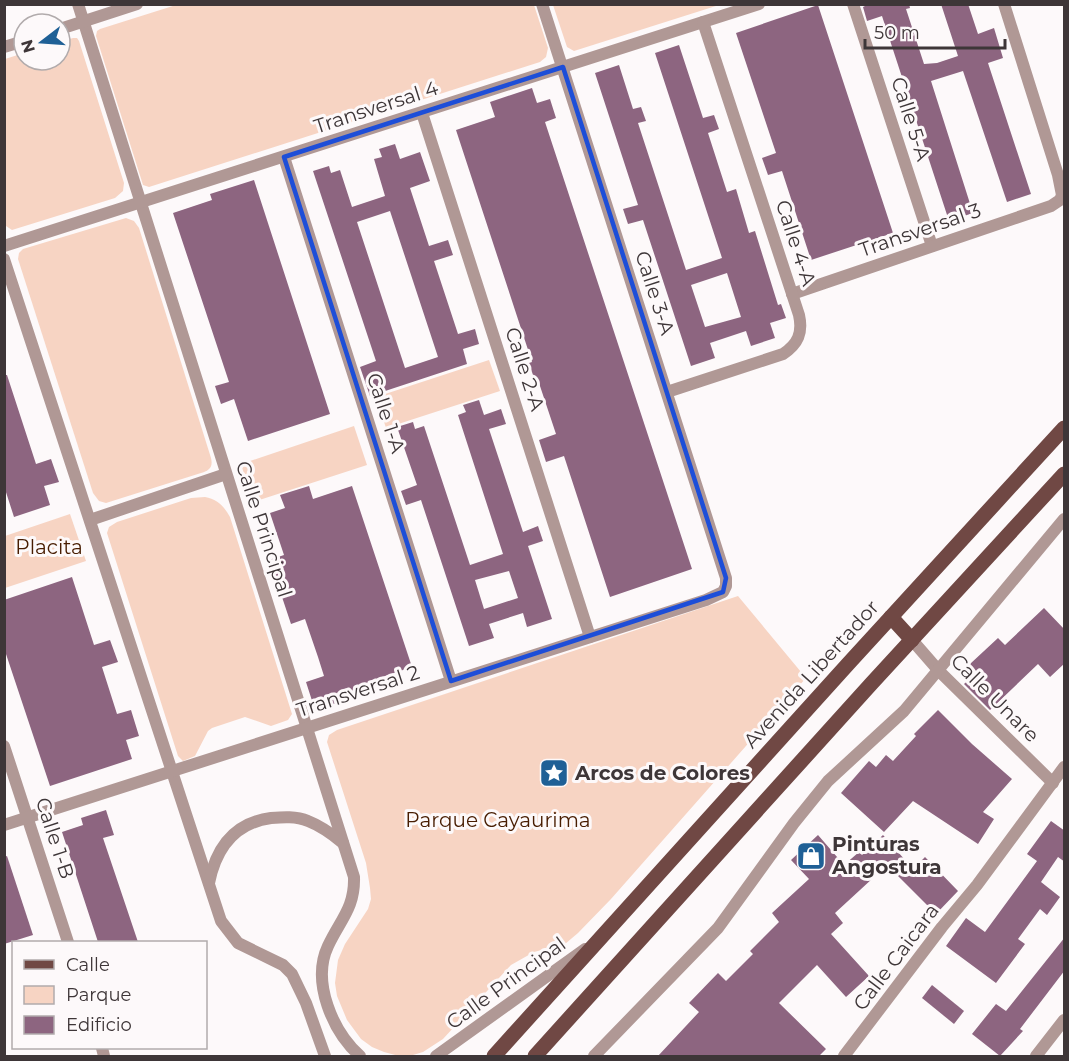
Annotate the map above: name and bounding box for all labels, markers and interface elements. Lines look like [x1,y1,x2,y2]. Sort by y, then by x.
north arrow [12,12,72,72]
scale bar [865,12,1004,50]
text: 50 m [874,22,920,44]
text: N [17,37,39,55]
street label: Calle 5-A [886,74,936,165]
street label: Transversal 4 [311,76,441,138]
street label: Calle 4-A [771,197,821,290]
street label: Transversal 3 [856,198,984,262]
street label: Calle 3-A [630,248,680,339]
street label: Calle 2-A [500,324,550,415]
street label: Calle 1-A [362,370,410,457]
street label: Calle Principal [231,458,297,600]
park label: Placita [15,535,83,559]
street label: Avenida Libertador [738,595,884,753]
street label: Calle Unare [946,649,1044,747]
street label: Transversal 2 [294,660,422,722]
place icon: Arcos de Colores [538,757,570,789]
place label: Arcos de Colores [574,761,750,785]
street label: Calle 1-B [31,794,79,882]
park label: Parque Cayaurima [405,808,591,832]
place label: Pinturas Angostura [831,832,942,879]
shop icon: Pinturas Angostura [795,840,827,872]
street label: Calle Caicara [848,899,944,1015]
street label: Calle Principal [442,932,570,1034]
legend [12,941,207,1049]
text: Calle [66,954,110,976]
text: Parque [66,984,132,1006]
text: Edificio [66,1014,132,1036]

